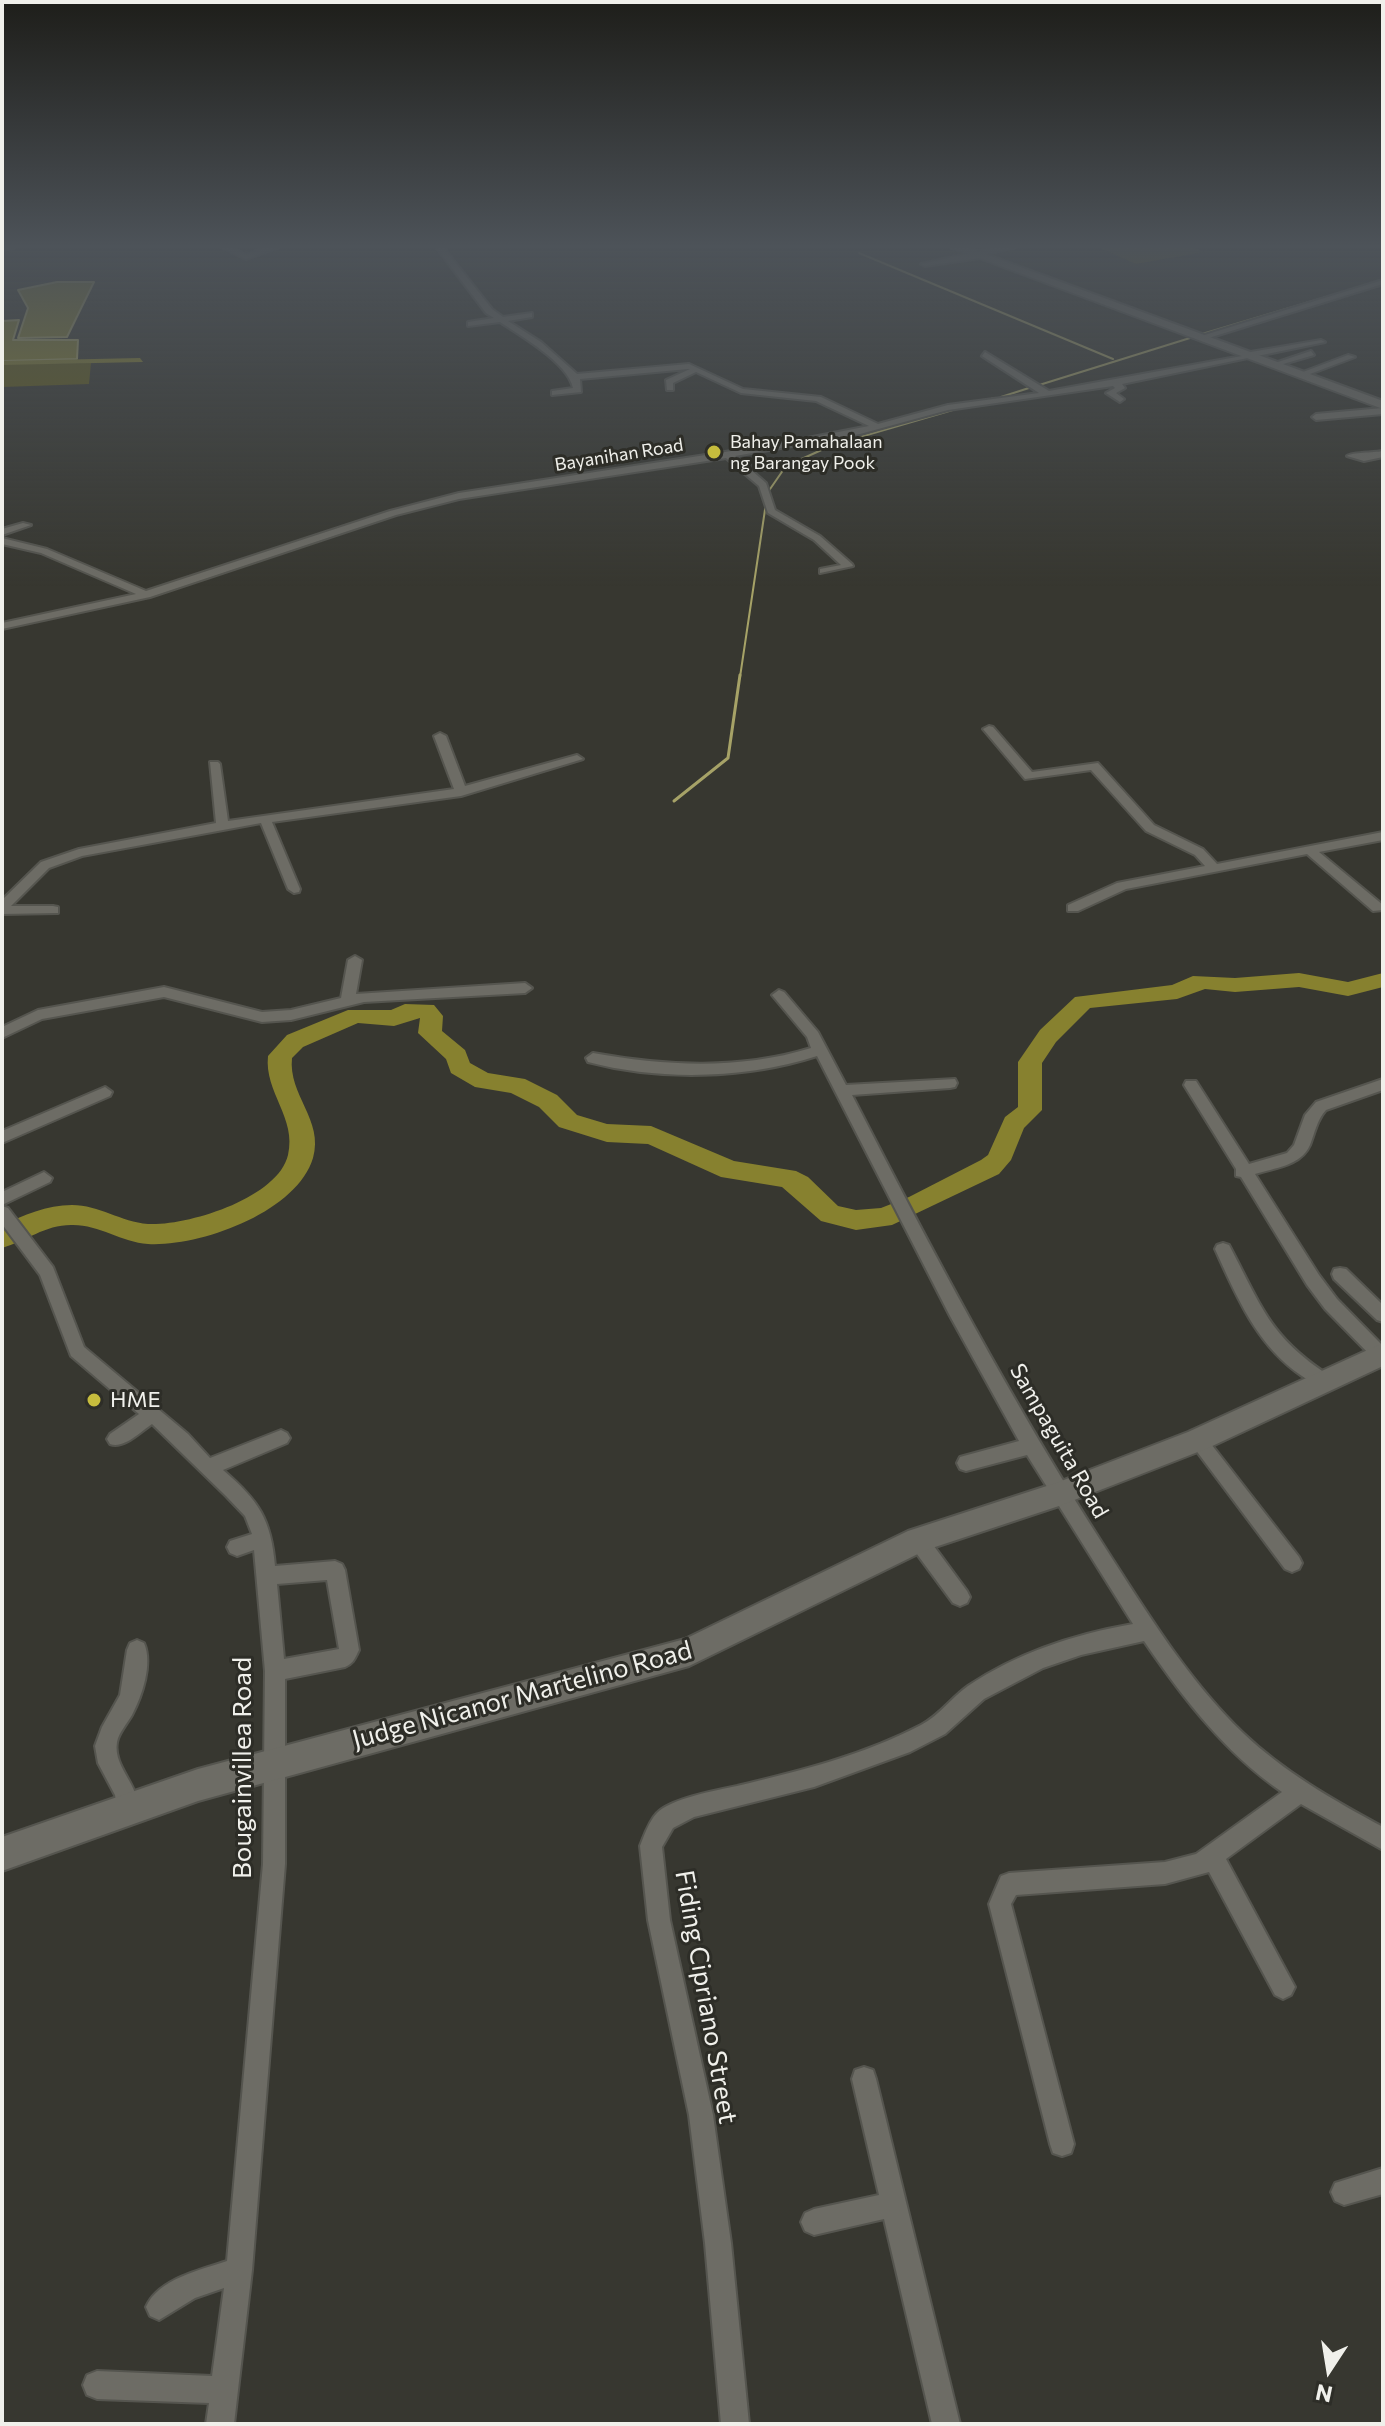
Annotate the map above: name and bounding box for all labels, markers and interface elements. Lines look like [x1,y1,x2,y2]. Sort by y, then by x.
place label: Bahay Pamahalaan ng Barangay Pook [730,431,883,474]
street label: Bayanihan Road [553,434,685,476]
marker: Bahay Pamahalaan ng Barangay Pook [705,443,723,461]
street label: Sampaguita Road [1004,1359,1114,1523]
place label: HME [110,1387,161,1413]
marker: HME [85,1391,103,1409]
street label: Judge Nicanor Martelino Road [349,1635,695,1755]
street label: Bougainvillea Road [226,1657,258,1879]
street label: Fiding Cipriano Street [668,1868,744,2126]
north arrow [1289,2330,1369,2410]
text: N [1313,2379,1335,2409]

